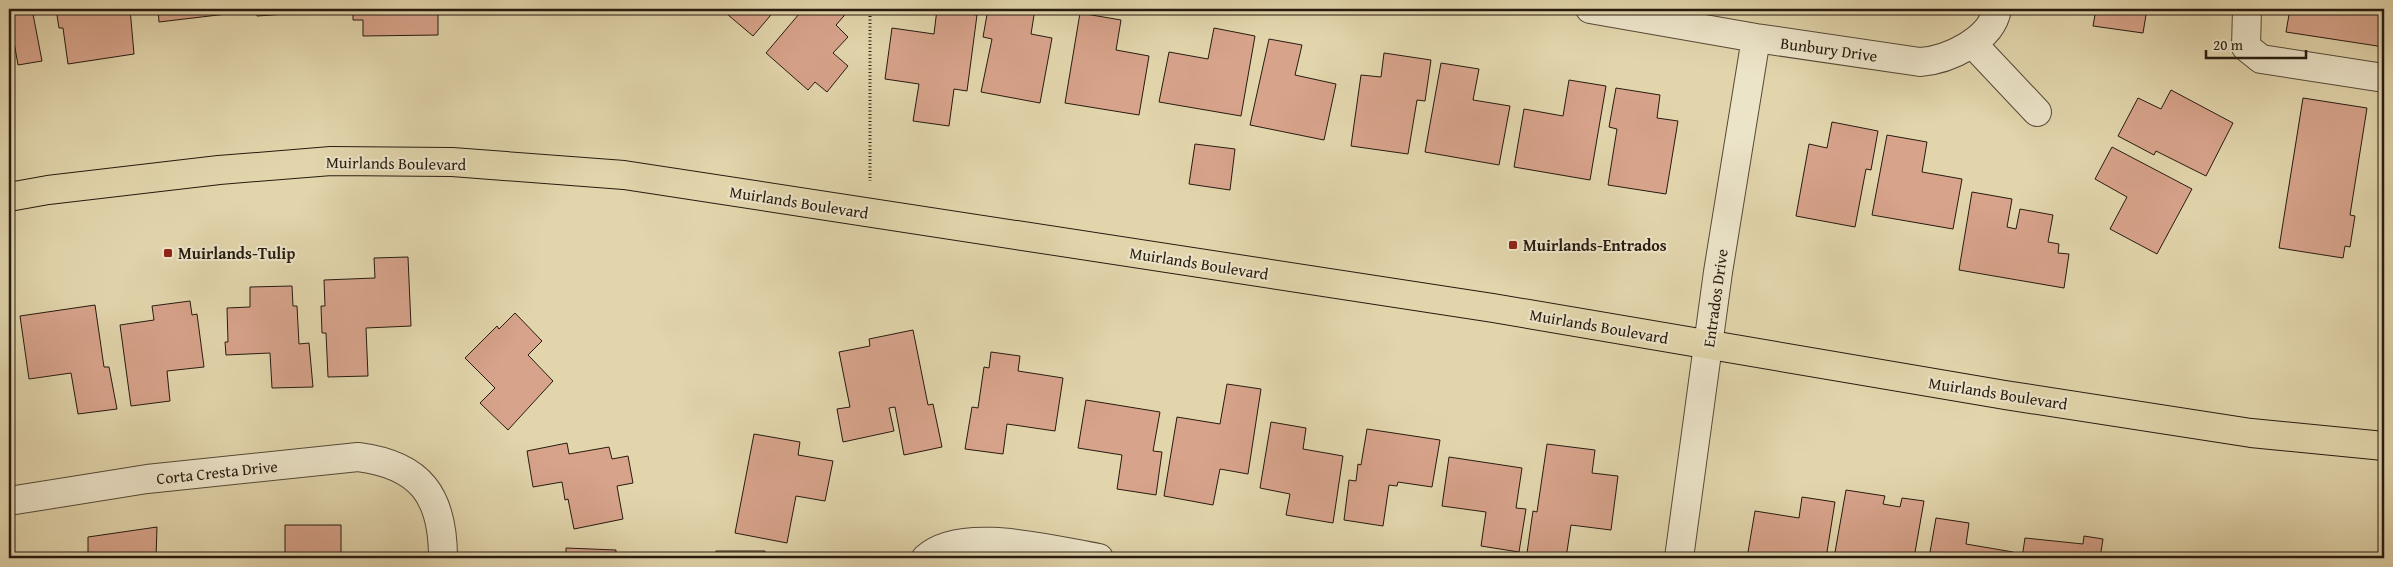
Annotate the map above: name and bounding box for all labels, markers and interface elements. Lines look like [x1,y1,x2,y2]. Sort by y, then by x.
scale bar [2206,28,2306,60]
street label: Bunbury Drive [1779,30,1879,68]
text: 20 m [2213,34,2244,55]
street label: Muirlands Boulevard [326,150,467,176]
street label: Muirlands Boulevard [728,179,871,225]
place label: Muirlands-Entrados [1523,233,1667,257]
marker: Muirlands-Entrados [1507,239,1519,251]
street label: Muirlands Boulevard [1128,240,1271,286]
place label: Muirlands-Tulip [178,241,295,265]
marker: Muirlands-Tulip [162,247,174,259]
street label: Entrados Drive [1696,247,1734,349]
street label: Muirlands Boulevard [1528,302,1671,350]
street label: Muirlands Boulevard [1927,370,2070,416]
street label: Corta Cresta Drive [155,454,279,490]

